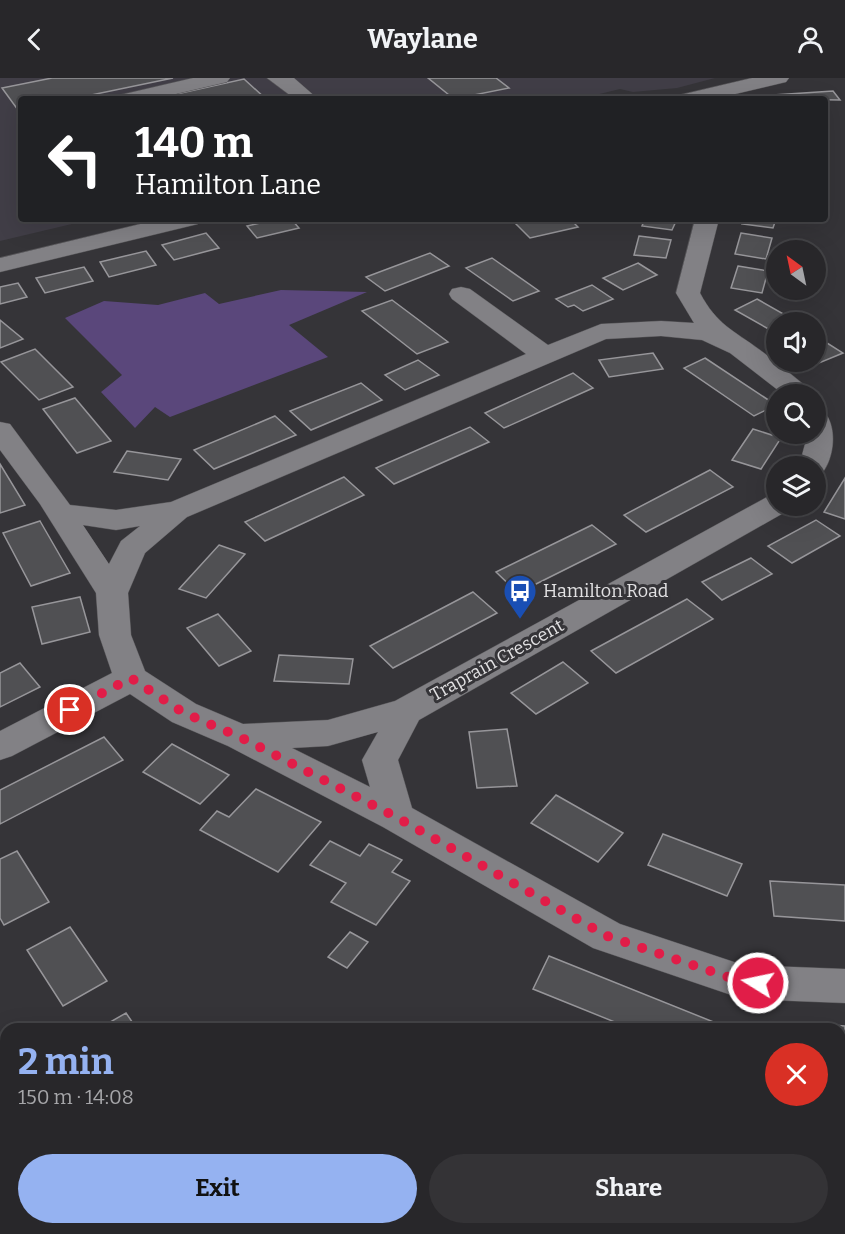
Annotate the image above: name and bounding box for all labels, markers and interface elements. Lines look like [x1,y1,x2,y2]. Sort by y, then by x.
icon: back [18,23,51,56]
text: Waylane [367,23,478,55]
icon: person [794,23,827,56]
text: 140 m [135,118,253,168]
icon: left [36,120,114,198]
text: Hamilton Lane [135,169,321,201]
north arrow [766,240,826,300]
map controls [766,240,826,516]
button: sound [766,312,826,372]
button: search [766,384,826,444]
button: layers [766,456,826,516]
bus stop icon: Hamilton Road [502,573,538,620]
place label: Hamilton Road [543,580,669,602]
street label: Traprain Crescent [426,614,568,706]
pin [44,684,95,735]
icon: arrive [53,693,86,726]
position arrow [726,951,790,1015]
text: 2 min [18,1040,114,1084]
button: close [765,1043,828,1106]
text: 150 m · 14:08 [18,1085,134,1109]
button: Exit [18,1154,417,1223]
button: Share [429,1154,828,1223]

